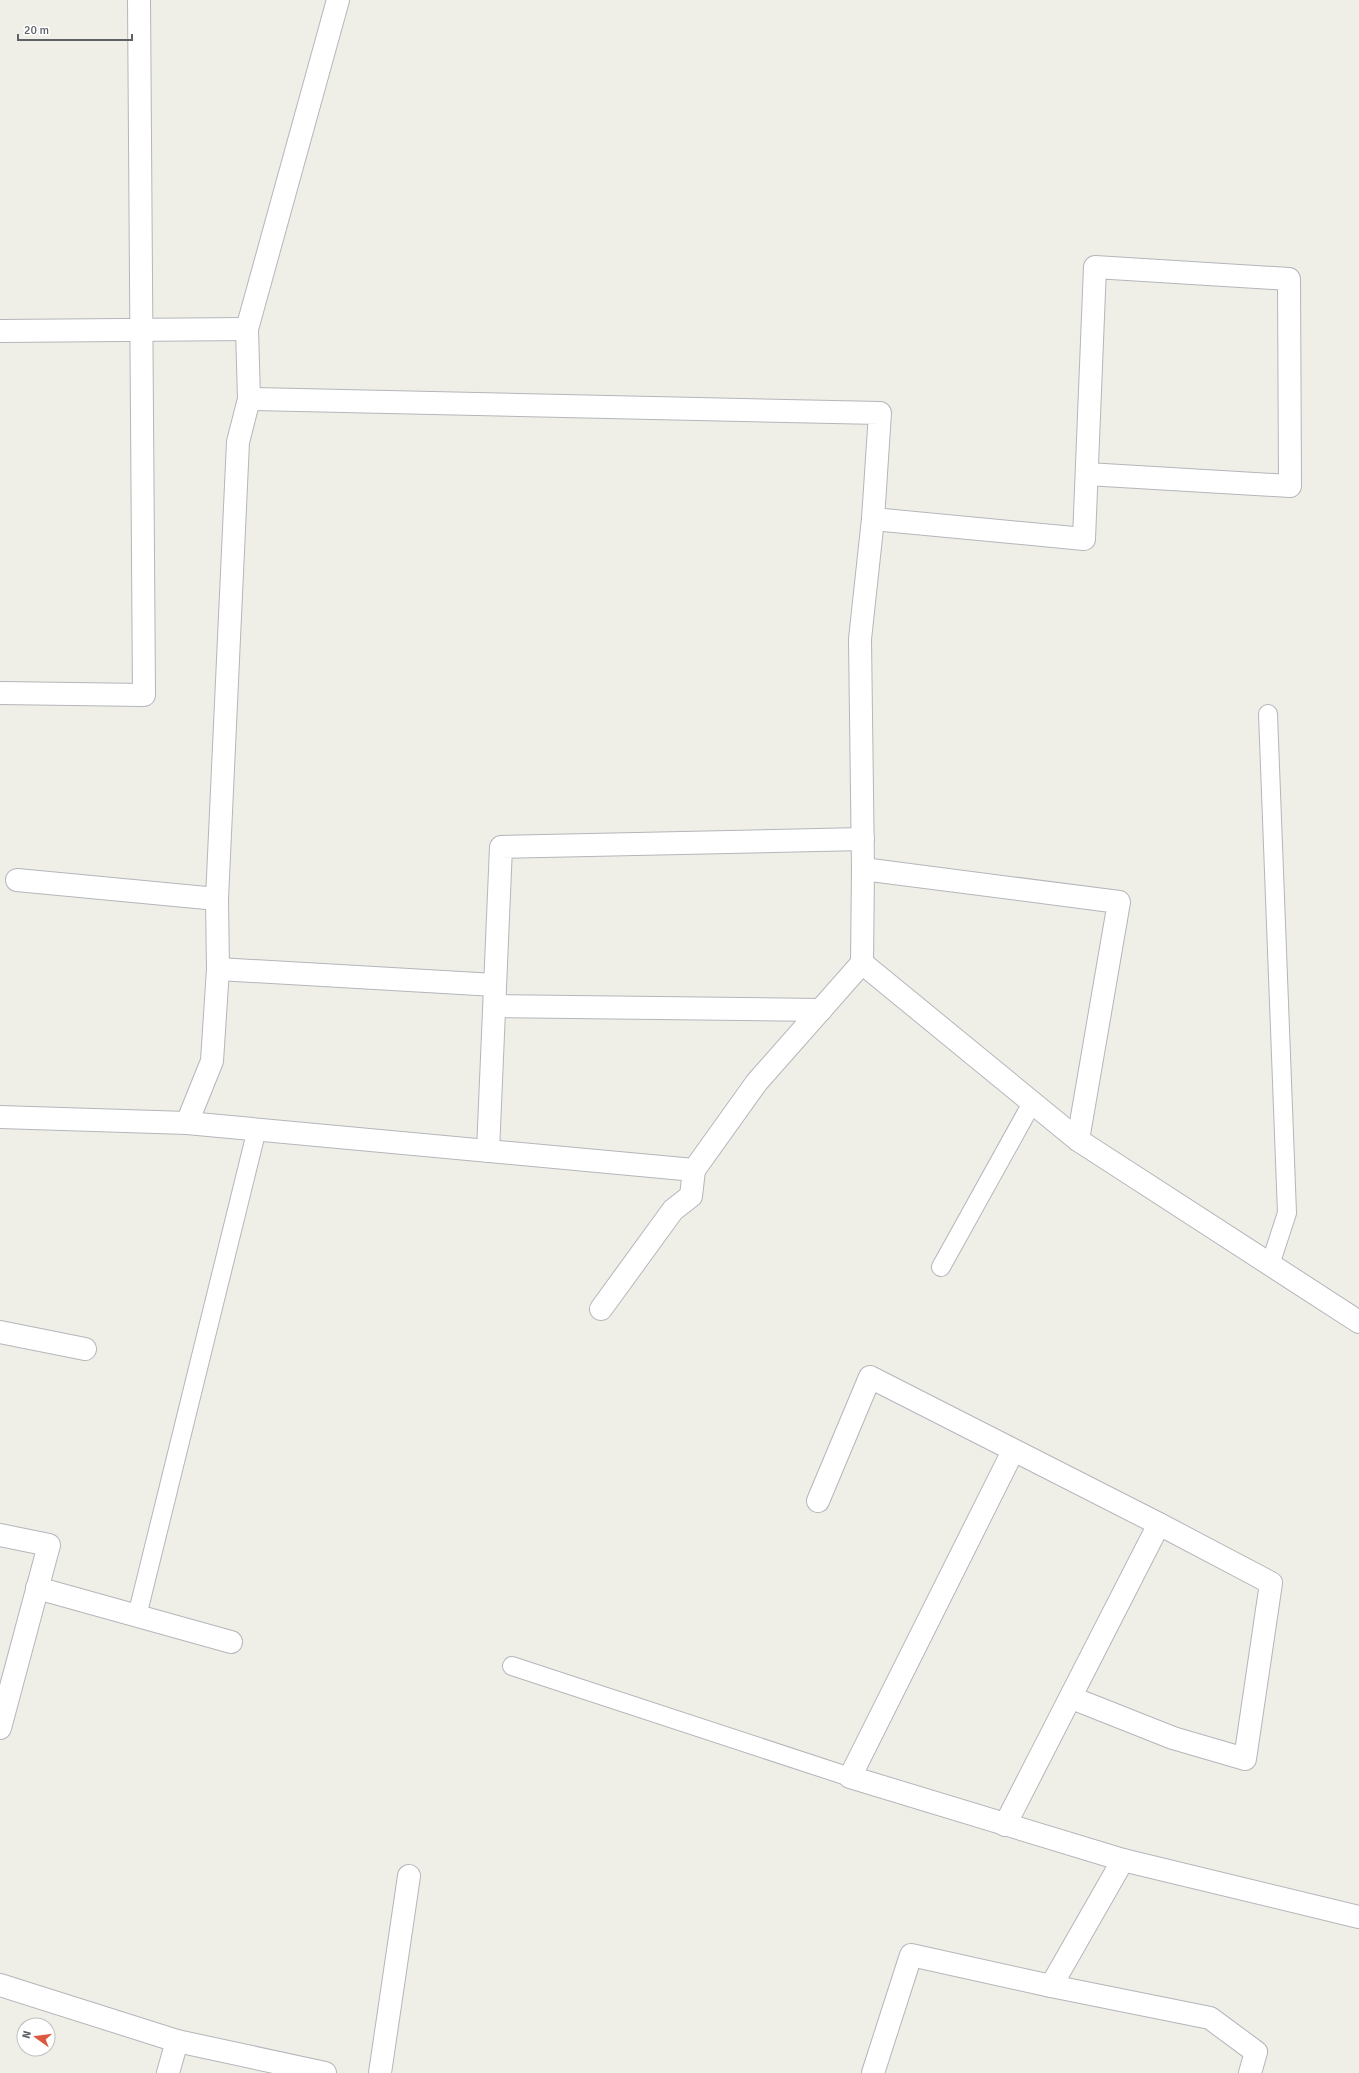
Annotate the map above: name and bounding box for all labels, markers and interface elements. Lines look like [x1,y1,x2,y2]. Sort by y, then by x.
scale bar [18,16,132,42]
text: 20 m [24,23,49,38]
north arrow [16,2017,56,2057]
text: N [20,2029,34,2040]

